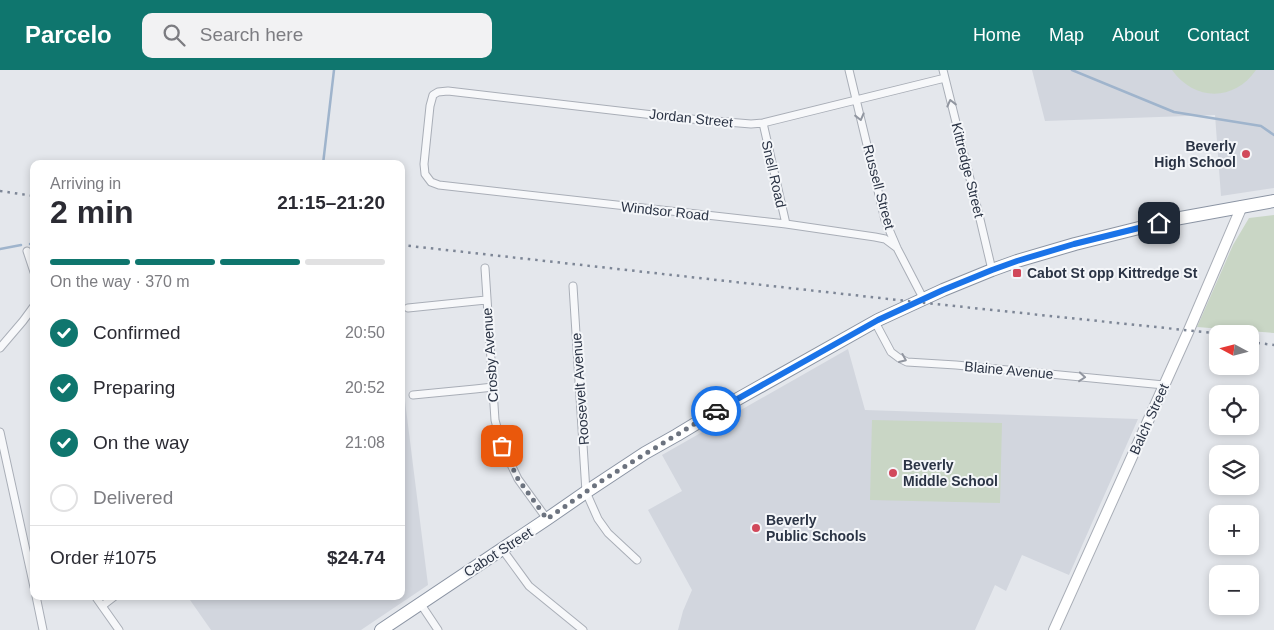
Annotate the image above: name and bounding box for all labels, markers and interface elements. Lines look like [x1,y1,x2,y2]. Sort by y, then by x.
search box [142,13,492,58]
text: Parcelo [25,21,112,48]
icon: search [160,21,188,49]
text: Search here [200,24,303,45]
text: Home [973,25,1021,45]
text: Map [1049,25,1084,45]
text: About [1112,25,1159,45]
text: Contact [1187,25,1249,45]
one-way arrow [947,100,957,108]
street label: Jordan Street [648,106,734,130]
one-way arrow [854,113,865,122]
street label: Kittredge Street [948,121,988,219]
place label: Beverly High School [1154,138,1236,170]
street label: Snell Road [759,139,789,209]
street label: Russell Street [860,143,898,231]
marker: Beverly High School [1240,148,1252,160]
text: Arriving in [50,175,121,192]
text: 21:15–21:20 [277,192,385,213]
text: 2 min [50,194,134,230]
street label: Windsor Road [620,198,710,224]
pin [1138,202,1180,244]
icon: home [1145,209,1173,237]
place label: Cabot St opp Kittredge St [1027,265,1198,281]
marker: Cabot St opp Kittredge St [1011,267,1023,279]
text: On the way · 370 m [50,273,190,290]
street label: Crosby Avenue [479,307,501,403]
icon: check [50,319,78,347]
text: Confirmed [93,322,181,343]
text: 20:50 [345,324,385,341]
north arrow [1209,325,1259,375]
map controls [1209,325,1259,615]
street label: Roosevelt Avenue [568,332,592,446]
one-way arrow [898,353,907,363]
street label: Blaine Avenue [964,358,1054,382]
one-way arrow [1078,371,1086,382]
icon: check [50,374,78,402]
text: Preparing [93,377,175,398]
text: 20:52 [345,379,385,396]
street label: Balch Street [1126,381,1172,457]
button: locate [1209,385,1259,435]
courier [691,386,741,436]
icon: car [702,397,730,425]
pin [481,425,523,467]
icon: check [50,429,78,457]
text: On the way [93,432,189,453]
icon: bag [488,432,516,460]
text: 21:08 [345,434,385,451]
button: layers [1209,445,1259,495]
place label: Beverly Middle School [903,457,998,489]
marker: Beverly Middle School [887,467,899,479]
text: Delivered [93,487,173,508]
button: + [1209,505,1259,555]
place label: Beverly Public Schools [766,512,867,544]
marker: Beverly Public Schools [750,522,762,534]
street label: Cabot Street [461,524,535,580]
text: Order #1075 [50,547,157,568]
text: $24.74 [327,547,385,568]
button: − [1209,565,1259,615]

